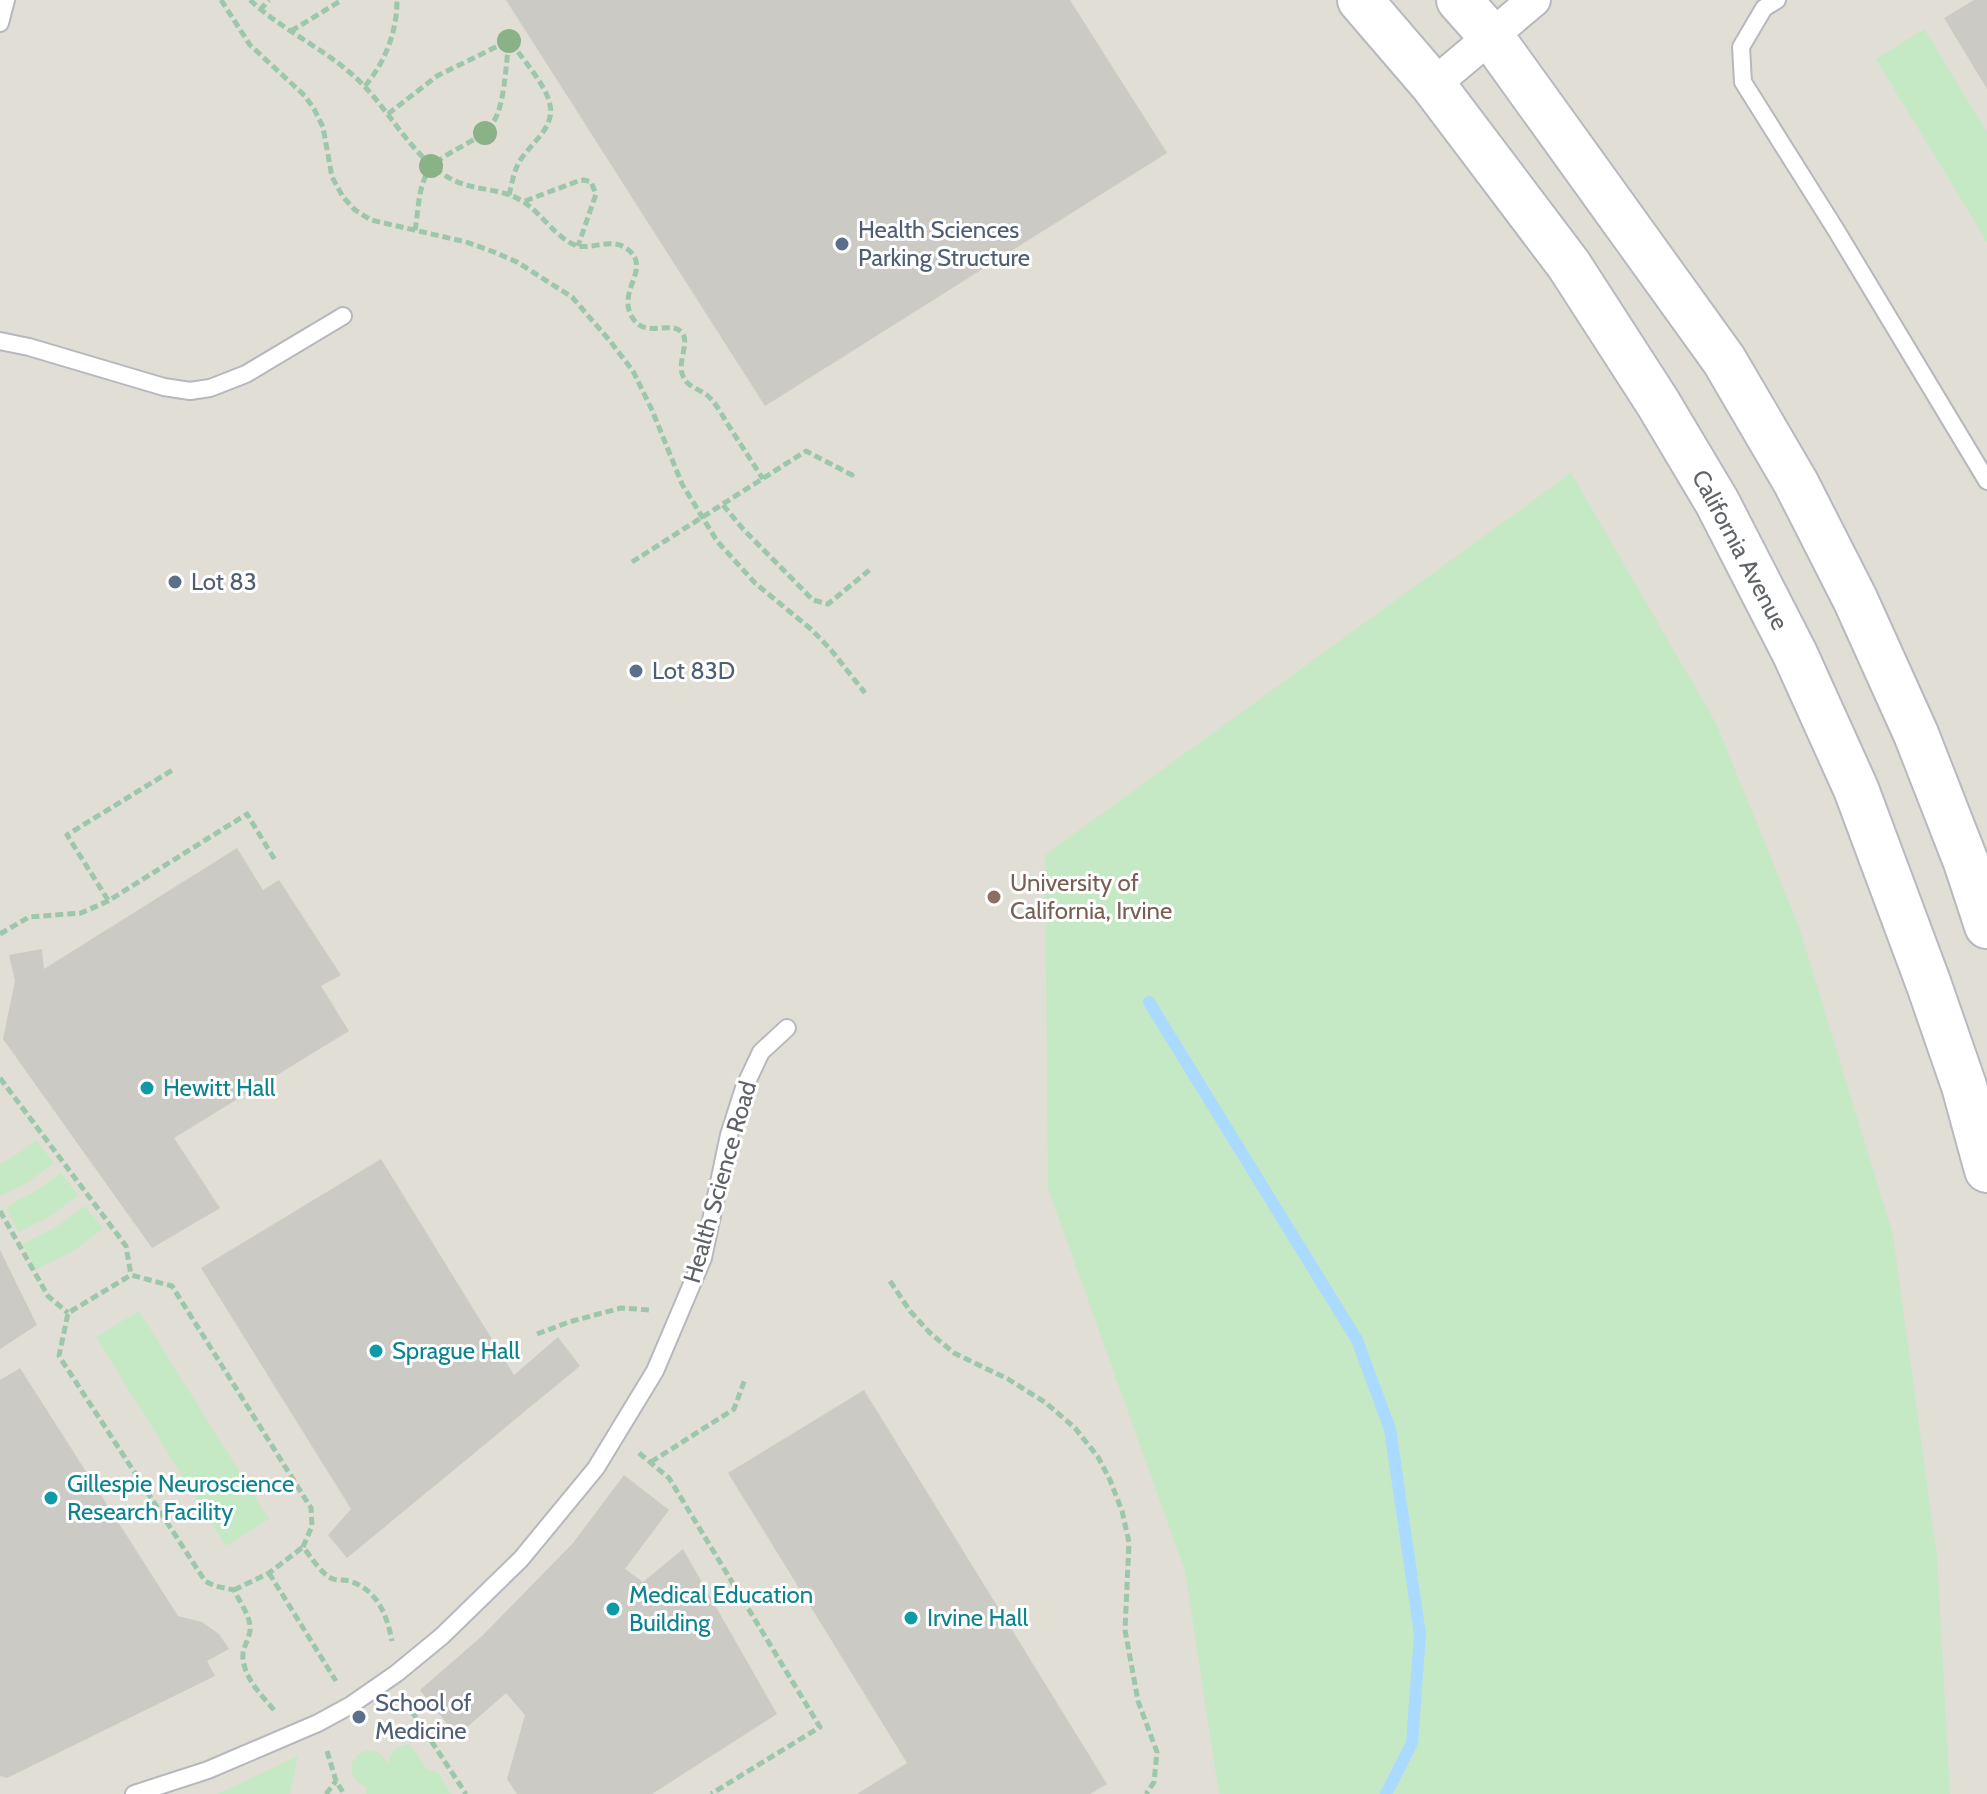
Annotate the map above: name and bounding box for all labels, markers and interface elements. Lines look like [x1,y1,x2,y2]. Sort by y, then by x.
place label: Health Sciences Parking Structure [858,215,1030,272]
marker: Health Sciences Parking Structure [833,235,851,253]
street label: California Avenue [1686,465,1795,635]
place label: Lot 83 [191,567,257,596]
marker: Lot 83 [166,573,184,591]
place label: Lot 83D [652,656,735,685]
marker: Lot 83D [627,662,645,680]
place label: University of California, Irvine [1010,868,1172,925]
marker: University of California, Irvine [985,888,1003,906]
place label: Hewitt Hall [163,1073,276,1102]
street label: Health Science Road [677,1078,762,1286]
marker: Hewitt Hall [138,1079,156,1097]
place label: Sprague Hall [392,1336,520,1365]
marker: Sprague Hall [367,1342,385,1360]
place label: Gillespie Neuroscience Research Facility [67,1469,294,1526]
marker: Gillespie Neuroscience Research Facility [42,1489,60,1507]
place label: Medical Education Building [629,1580,813,1637]
marker: Medical Education Building [604,1600,622,1618]
place label: Irvine Hall [927,1603,1028,1632]
marker: Irvine Hall [902,1609,920,1627]
place label: School of Medicine [375,1688,471,1745]
marker: School of Medicine [350,1708,368,1726]

